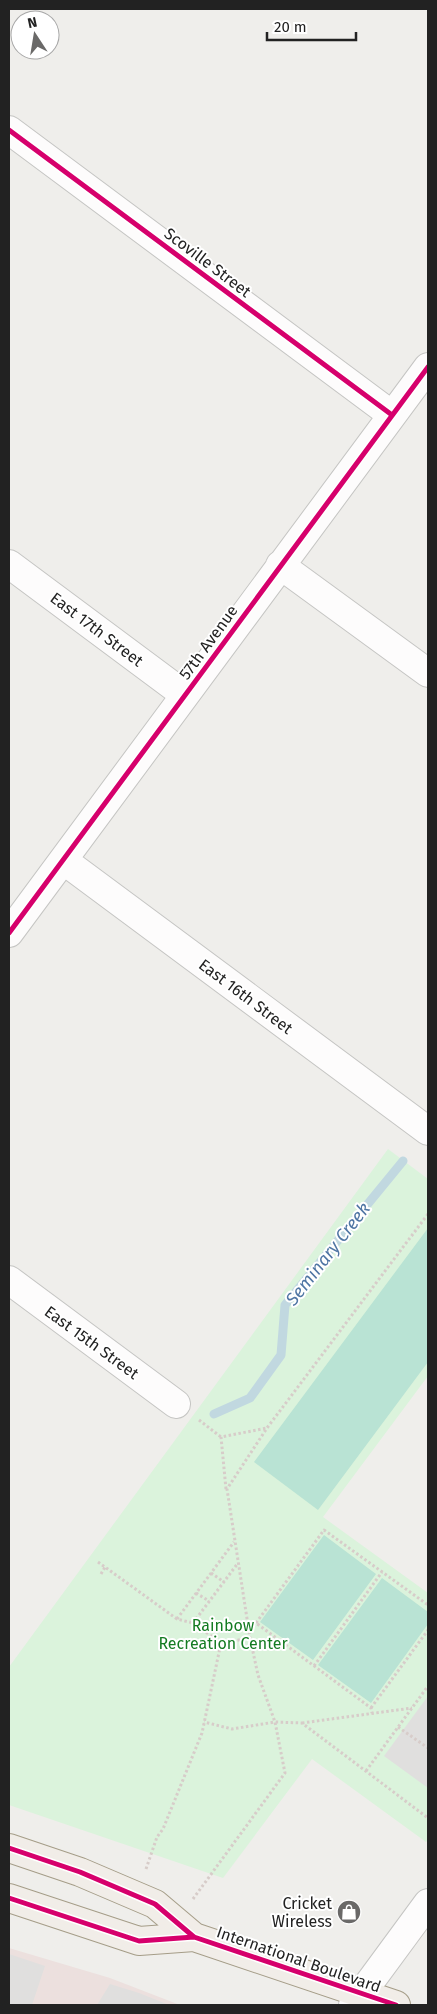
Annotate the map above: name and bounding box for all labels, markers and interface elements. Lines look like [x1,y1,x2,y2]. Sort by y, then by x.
north arrow [10,10,60,60]
scale bar [267,10,356,42]
text: N [26,13,39,32]
text: 20 m [274,18,307,36]
street label: Scoville Street [161,224,255,301]
street label: East 17th Street [47,588,147,671]
street label: 57th Avenue [175,601,242,683]
street label: East 16th Street [195,955,297,1038]
water label: Seminary Creek [280,1198,375,1311]
street label: East 15th Street [41,1302,143,1383]
park label: Rainbow Recreation Center [158,1616,288,1653]
place label: Cricket Wireless [272,1894,332,1931]
shop icon: Cricket Wireless [336,1899,362,1925]
street label: International Boulevard [214,1922,383,1997]

